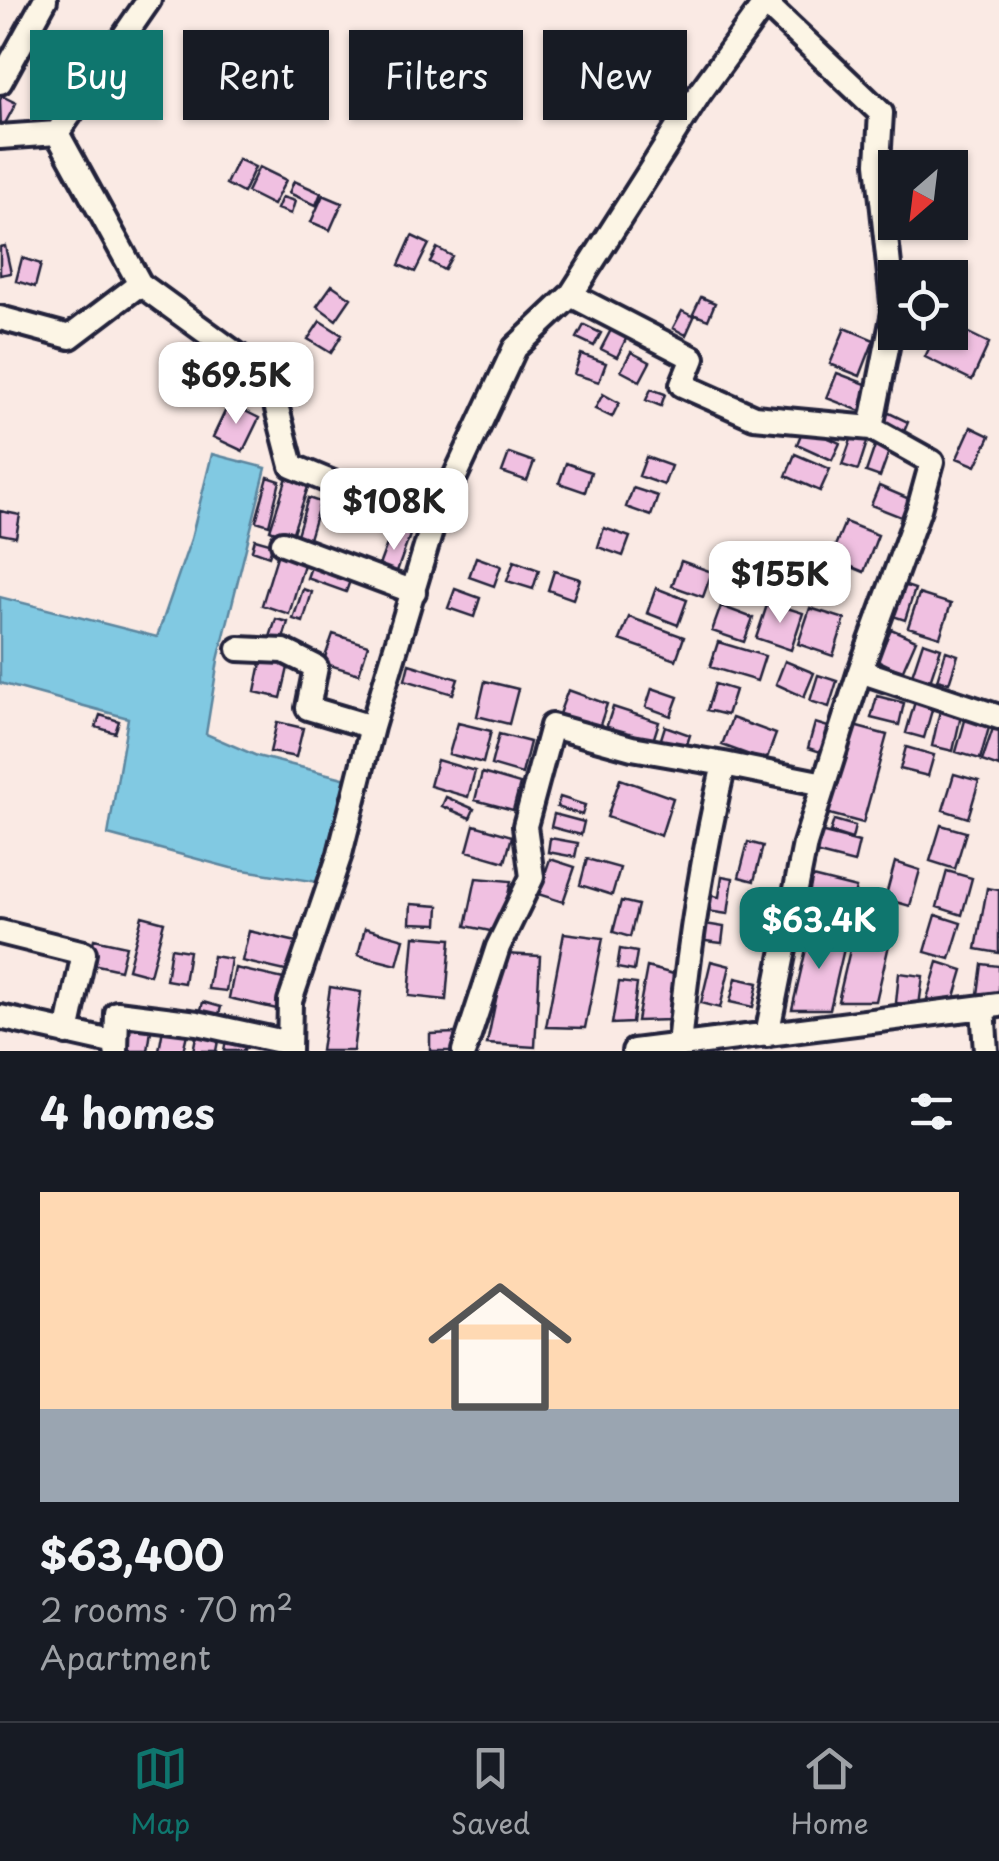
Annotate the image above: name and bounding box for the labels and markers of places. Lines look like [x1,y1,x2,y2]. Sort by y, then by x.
pin: $69.5K [155,342,317,427]
pin: $108K [324,468,464,553]
pin: $155K [710,541,850,626]
pin: $63.4K [738,887,900,972]

